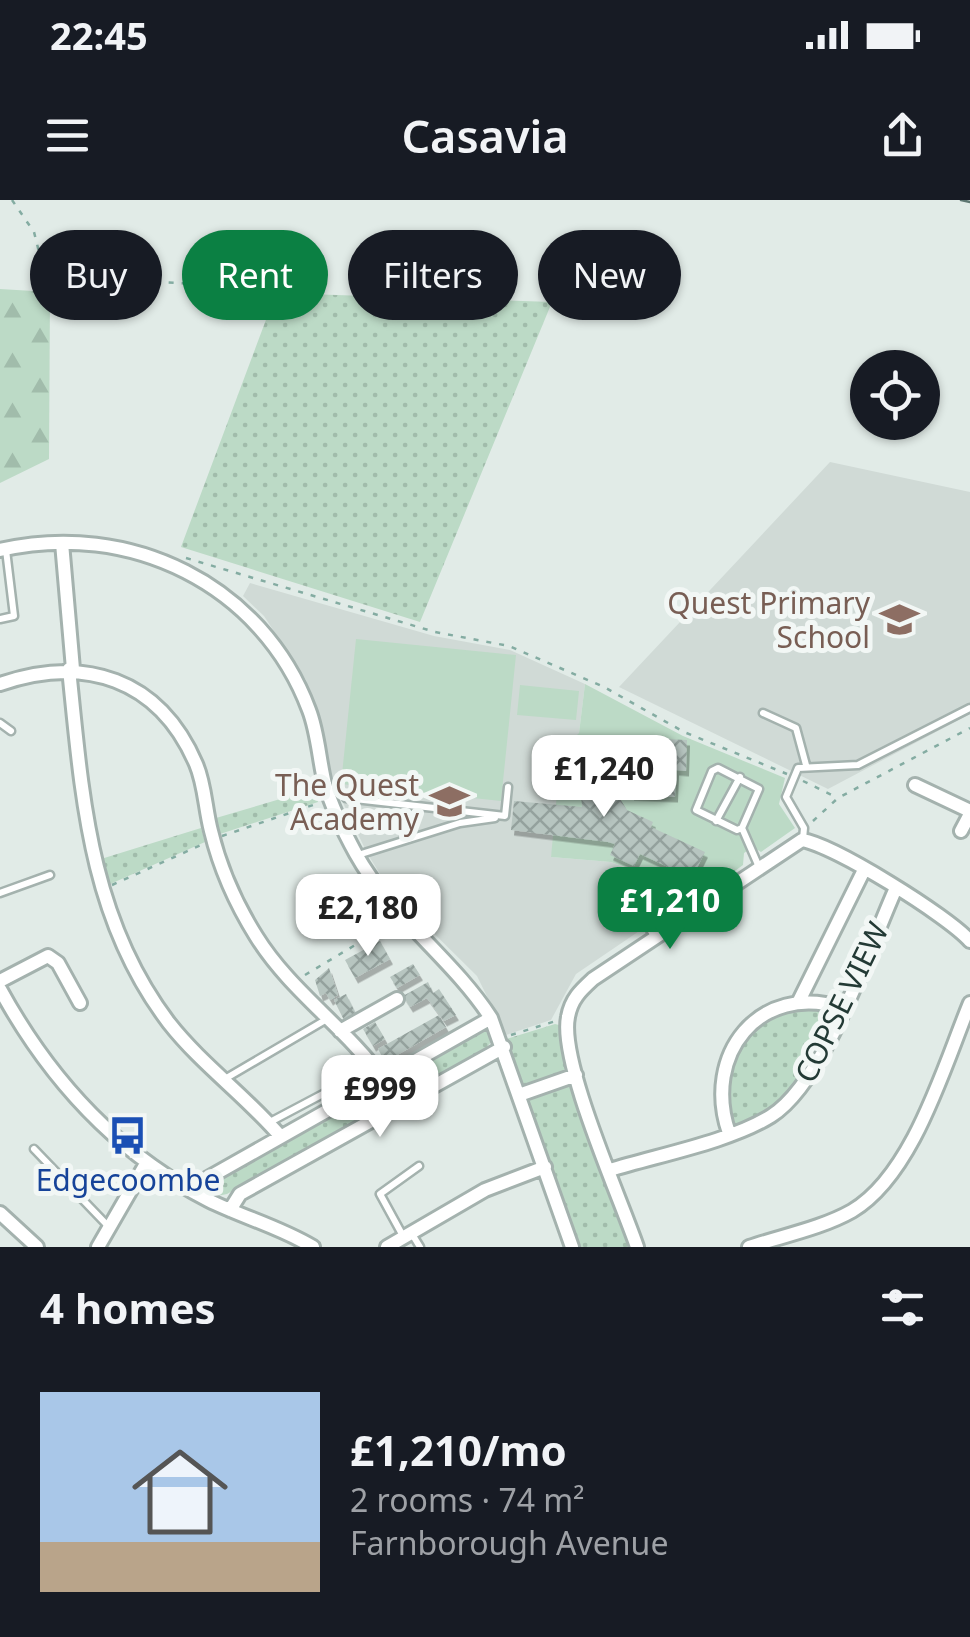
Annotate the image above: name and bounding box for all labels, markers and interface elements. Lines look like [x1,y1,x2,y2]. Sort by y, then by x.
text: 22:45 [50,9,148,61]
text: Casavia [401,105,569,166]
icon: menu [40,108,95,163]
icon: share [875,108,930,163]
chip: Buy [30,230,162,320]
chip: Rent [182,230,328,320]
chip: Filters [348,230,518,320]
chip: New [538,230,681,320]
map controls [850,350,940,440]
button: locate [850,350,940,440]
place label: Quest Primary School [667,582,871,657]
school or university icon: Quest Primary School [879,598,921,640]
pin: £1,240 [523,735,685,820]
text: £1,240 [554,746,654,789]
place label: The Quest Academy [275,764,420,839]
school or university icon: The Quest Academy [428,780,470,822]
pin: £1,210 [589,867,751,952]
pin: £2,180 [287,874,449,959]
text: £1,210 [620,878,720,921]
text: £2,180 [318,885,418,928]
street label: COPSE VIEW [785,915,898,1089]
pin: £999 [321,1055,439,1140]
text: £999 [343,1066,417,1109]
bus stop icon: Edgecoombe [107,1114,149,1156]
place label: Edgecoombe [36,1159,220,1200]
text: 4 homes [40,1279,216,1336]
icon: filters [875,1280,930,1335]
text: £1,210/mo [350,1421,567,1478]
icon: home [120,1432,240,1552]
text: 2 rooms · 74 m² [350,1478,584,1521]
text: Farnborough Avenue [350,1521,668,1564]

